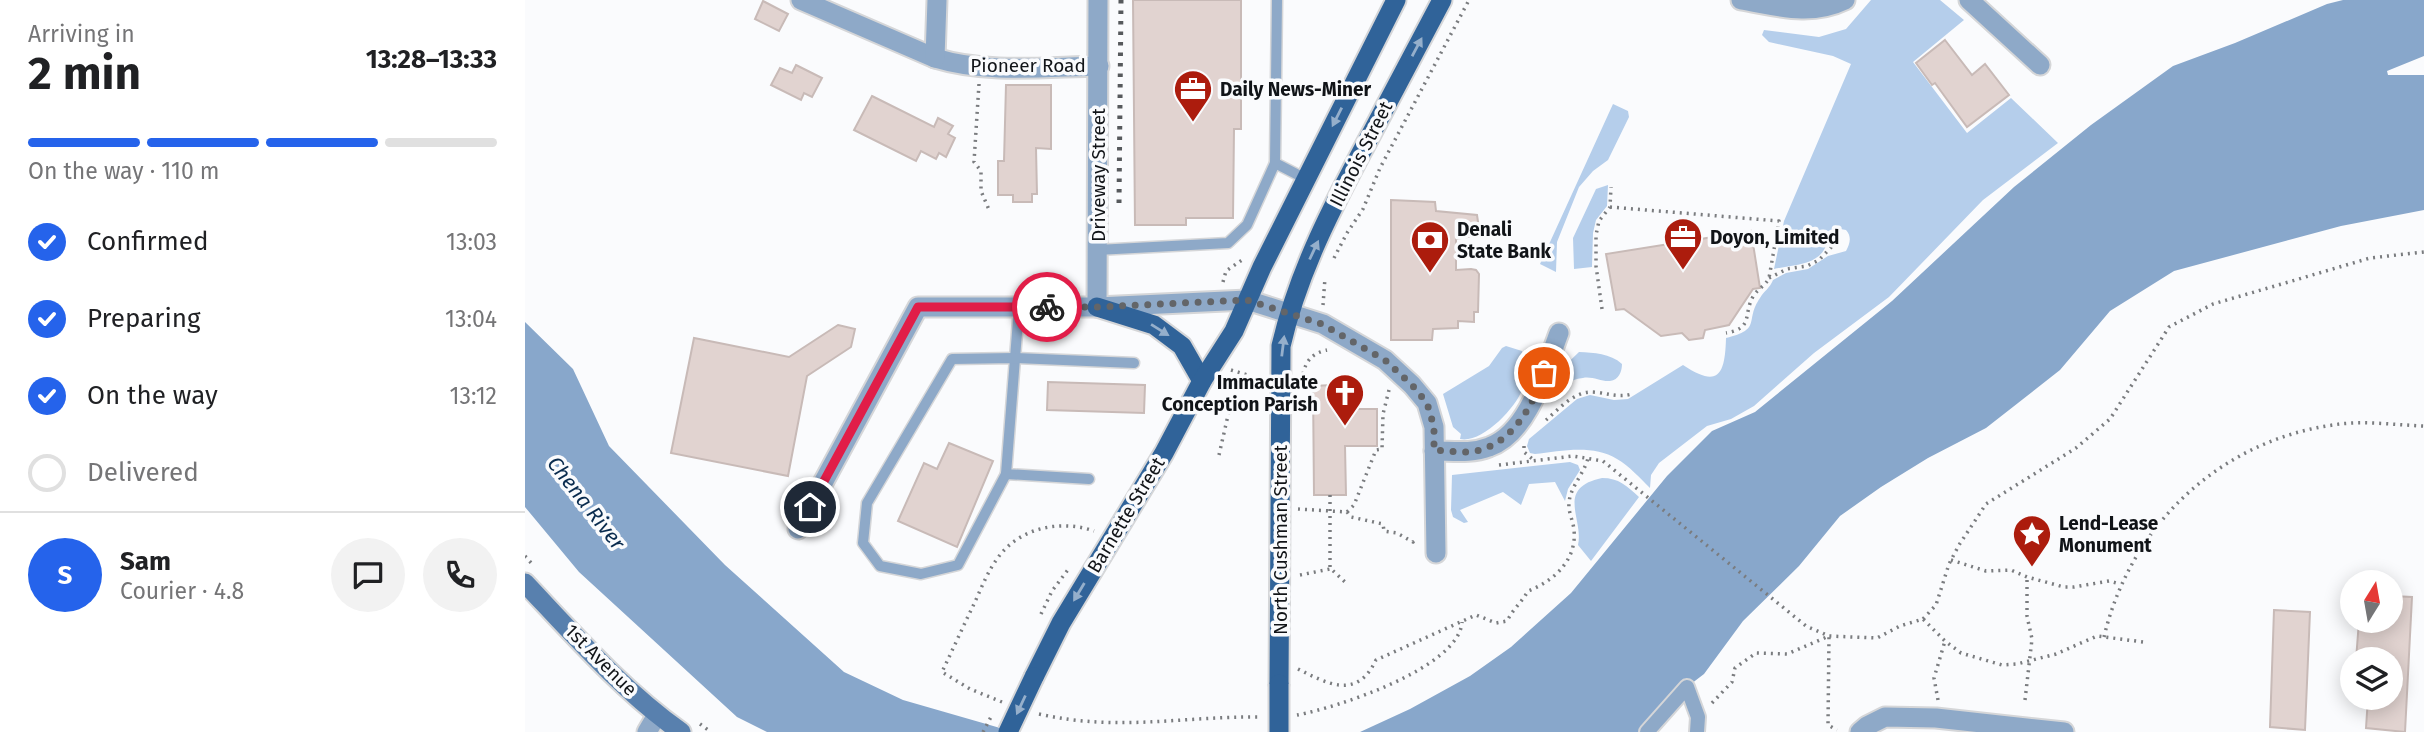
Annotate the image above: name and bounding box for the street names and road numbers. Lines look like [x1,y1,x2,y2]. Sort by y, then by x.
street label: Pioneer Road [970,54,1086,77]
street label: Illinois Street [1325,97,1397,211]
street label: Driveway Street [1087,108,1110,242]
street label: North Cushman Street [1269,445,1292,635]
street label: Barnette Street [1082,453,1170,577]
street label: 1st Avenue [560,619,642,701]

